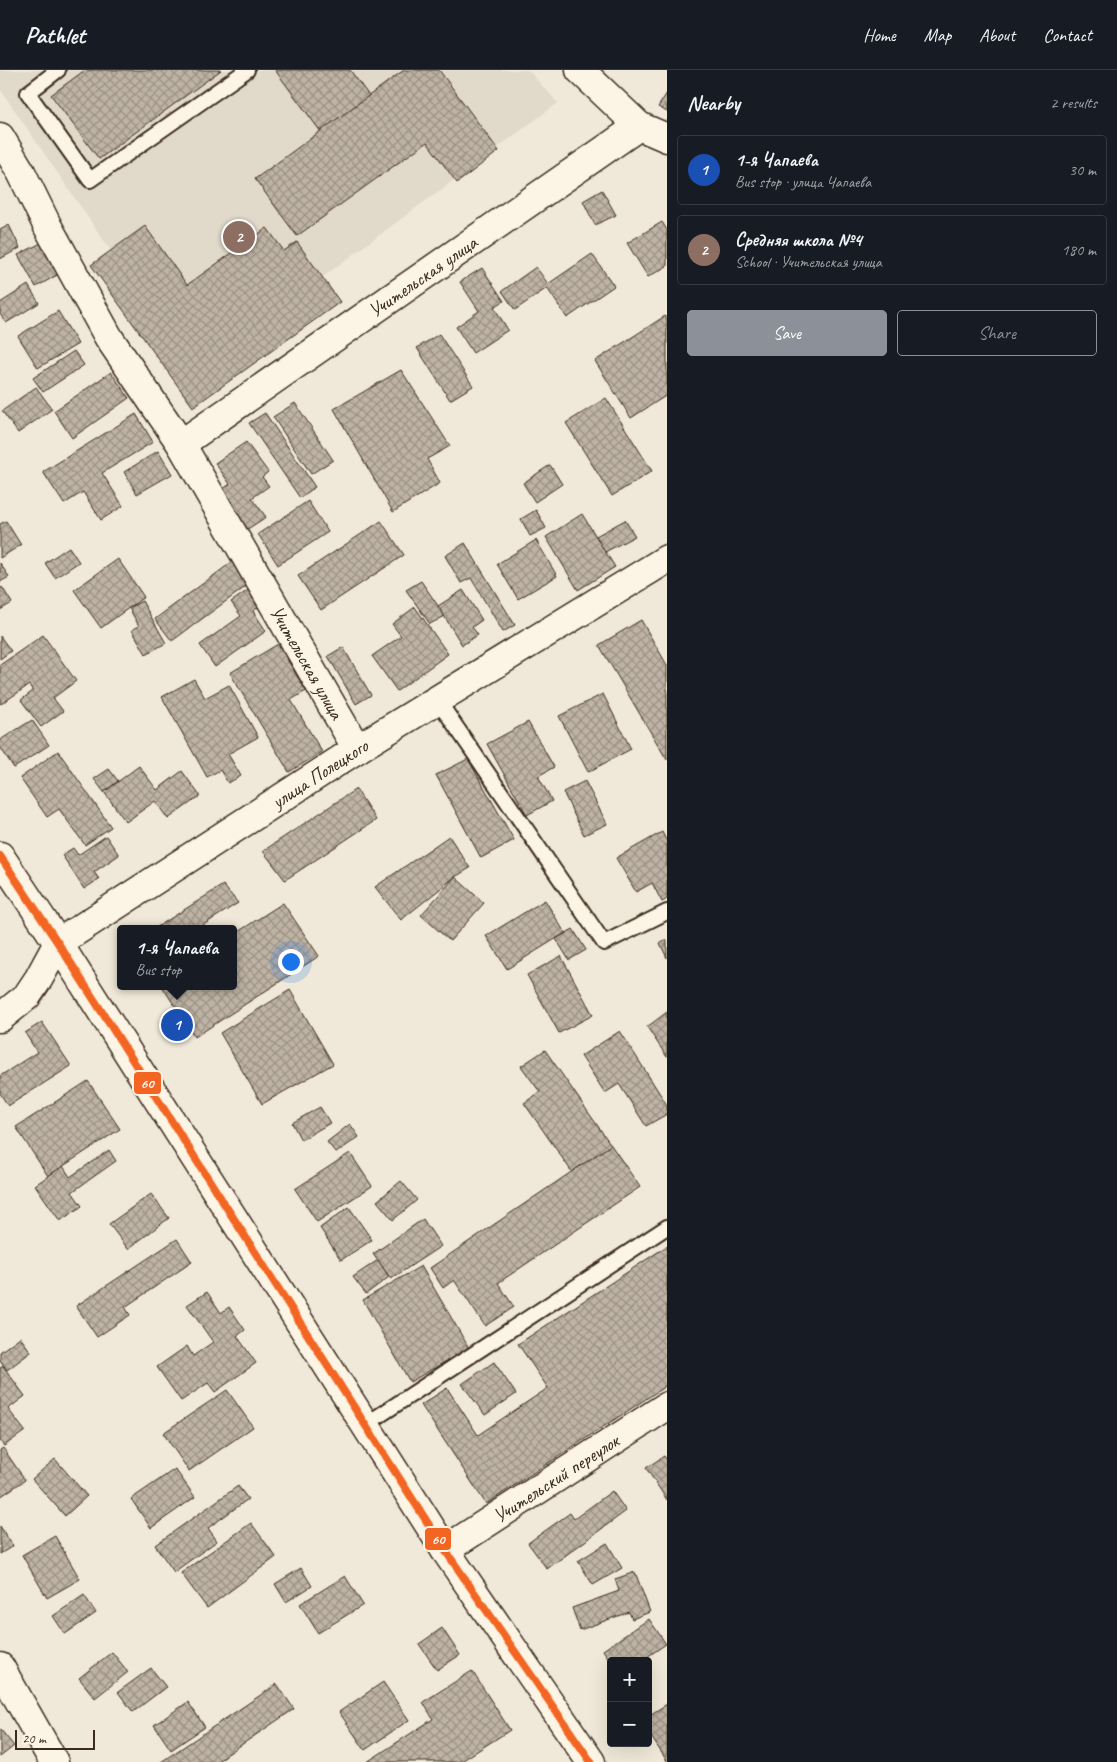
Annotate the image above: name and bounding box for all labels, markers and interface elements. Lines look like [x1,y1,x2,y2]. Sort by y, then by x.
text: Pathlet [25,20,85,50]
text: Home [863,24,896,46]
text: Map [924,24,951,46]
text: About [979,24,1015,46]
text: Contact [1043,24,1092,46]
text: Nearby [687,90,740,116]
text: 2 results [1050,93,1097,113]
text: 1-я Чапаева [735,148,818,172]
text: 1 [700,160,708,180]
text: 30 m [1069,160,1096,180]
text: Bus stop · улица Чапаева [735,172,871,192]
pin: 2 [223,218,255,256]
text: Средняя школа №4 [735,228,862,252]
street label: Учительская улица [363,230,483,323]
text: 2 [700,240,708,260]
text: 180 m [1062,240,1096,260]
text: School · Учительская улица [735,252,882,272]
button: Save [687,310,887,356]
button: Share [897,310,1097,356]
street label: Учительская улица [264,601,350,725]
street label: улица Полецкого [266,733,373,815]
popup [117,925,237,990]
text: 1-я Чапаева [136,936,218,960]
your location [278,949,304,975]
text: Bus stop [136,960,182,980]
pin: 1 [161,1006,193,1044]
line badge: 60 [133,1071,162,1095]
text: 60 [141,1075,155,1092]
street label: Учительский переулок [488,1428,625,1529]
line badge: 60 [424,1527,452,1551]
text: 60 [432,1531,446,1548]
map controls [607,1657,652,1747]
button: + [607,1657,652,1702]
button: − [607,1702,652,1747]
scale bar [15,1727,95,1750]
text: 20 m [22,1730,46,1747]

